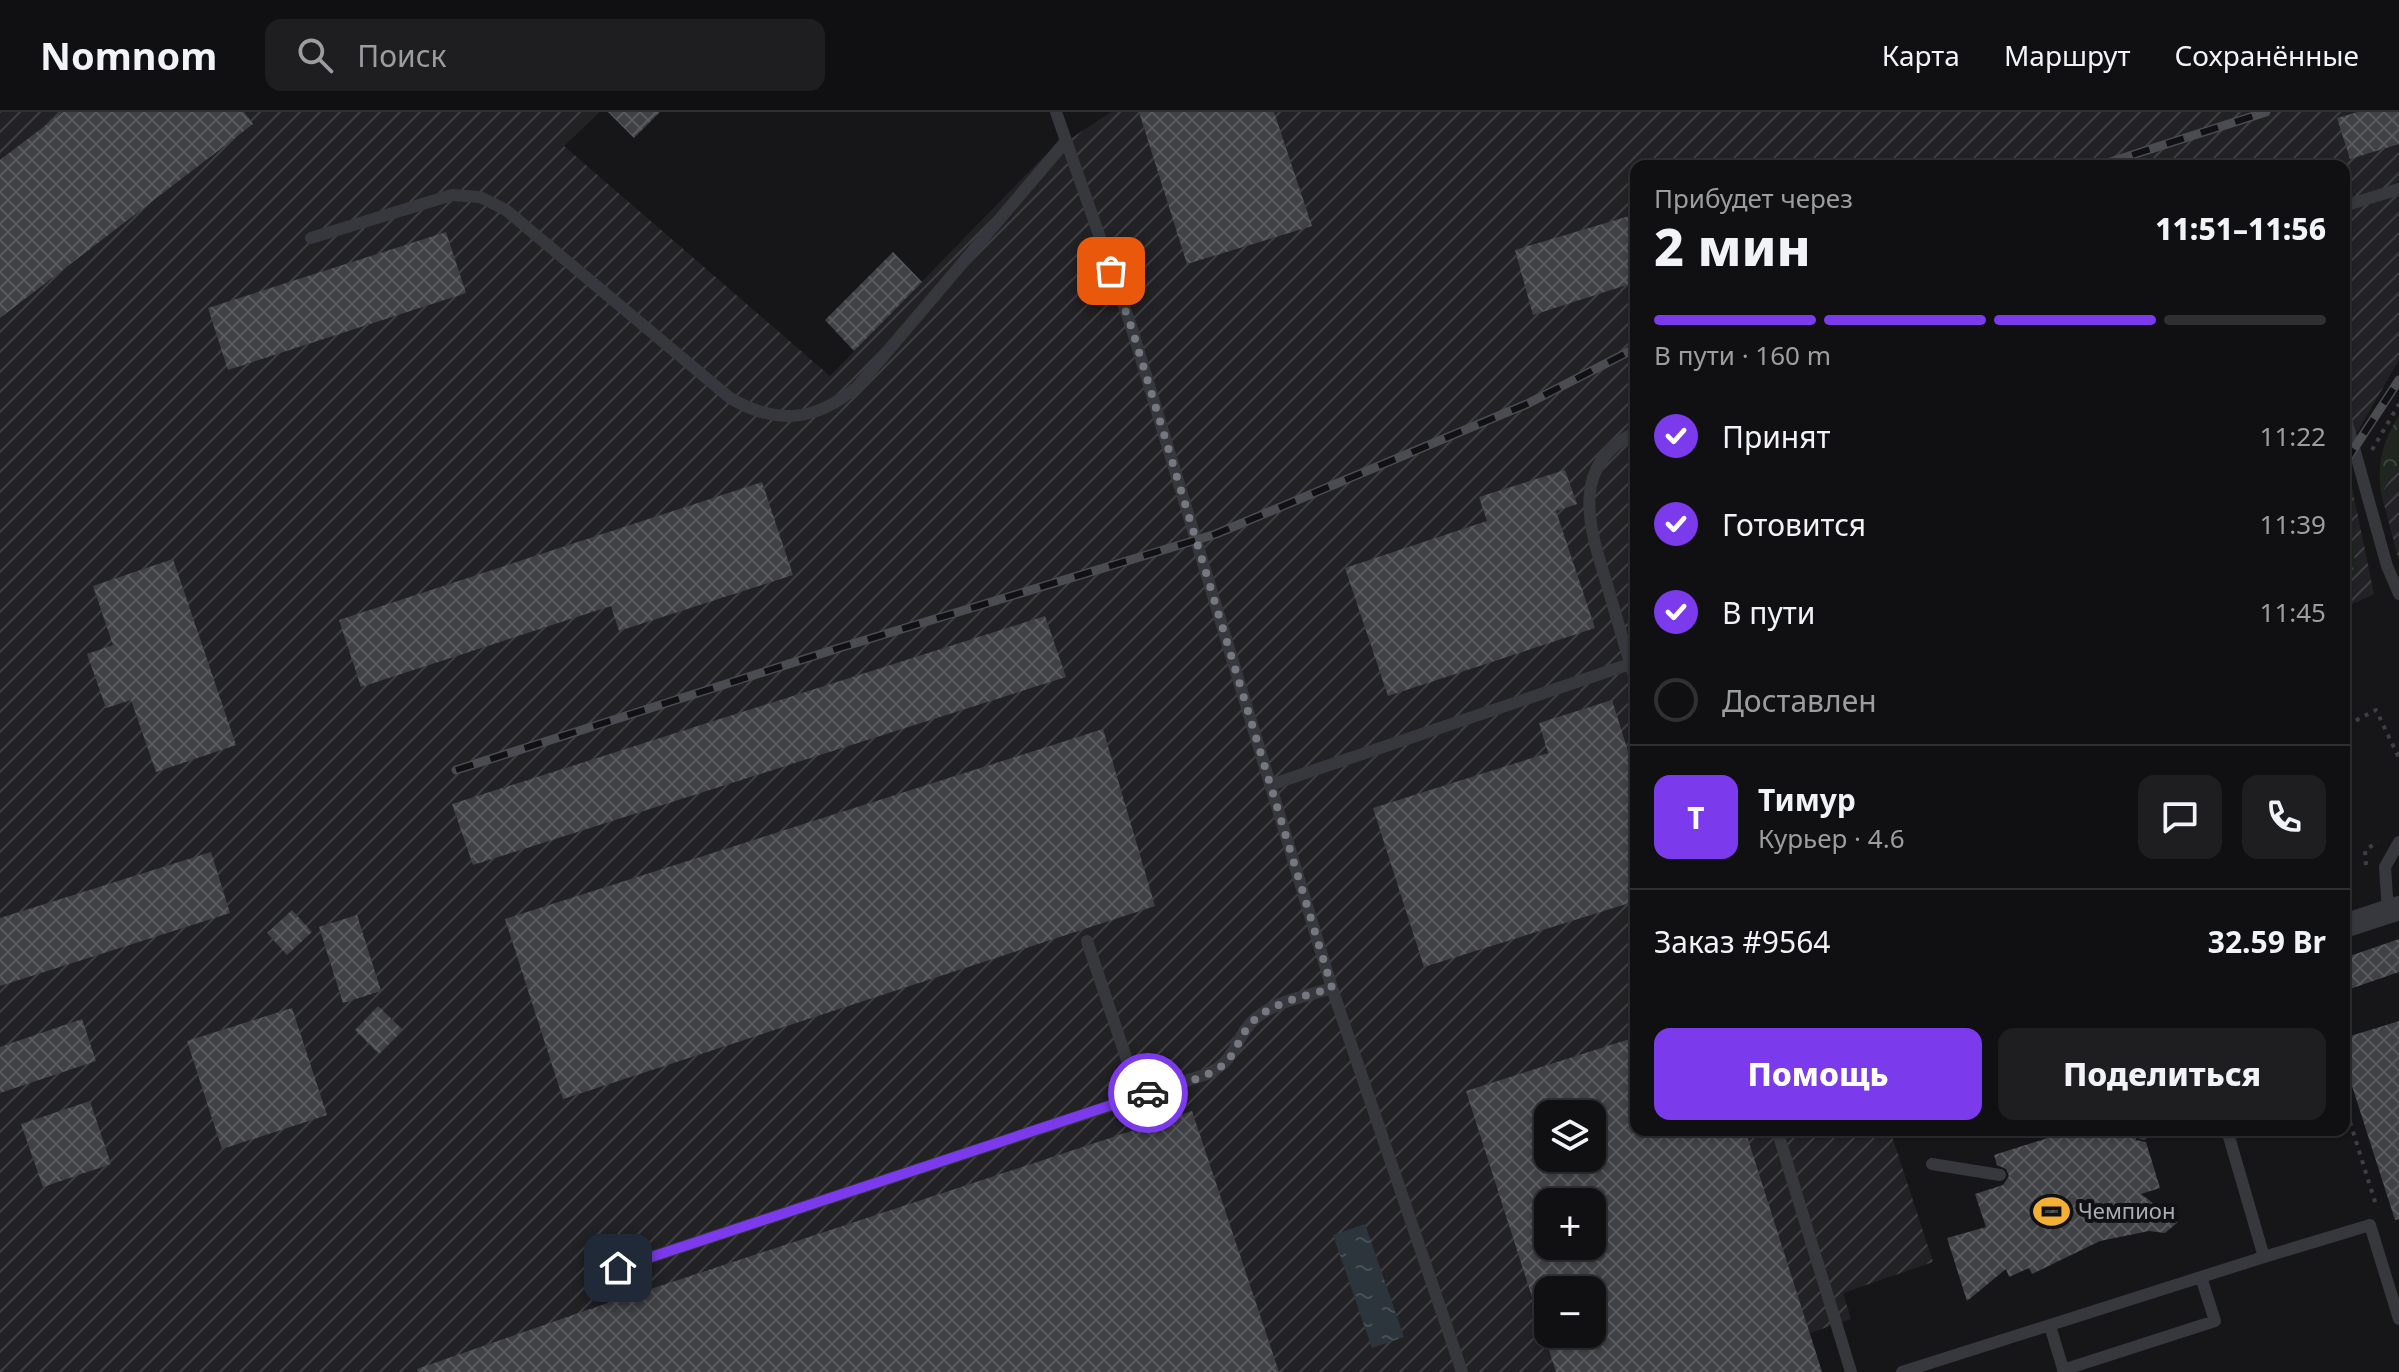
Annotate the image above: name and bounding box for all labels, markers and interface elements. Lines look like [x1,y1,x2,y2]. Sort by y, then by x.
search box [265,19,825,91]
text: Nomnom [40,29,217,81]
icon: search [293,33,337,77]
text: Поиск [357,35,446,76]
text: Карта [1882,36,1960,74]
text: Маршрут [2004,36,2130,74]
text: Сохранённые [2174,36,2359,74]
text: Прибудет через [1654,180,1853,216]
text: 11:51–11:56 [2155,208,2326,249]
text: 2 мин [1654,210,1811,281]
pin [1077,237,1145,305]
icon: bag [1089,249,1133,293]
text: В пути · 160 m [1654,337,1831,373]
icon: check [1654,414,1698,458]
text: Принят [1722,416,1831,457]
text: 11:22 [2260,418,2326,454]
icon: check [1654,502,1698,546]
text: Готовится [1722,504,1866,545]
text: 11:39 [2260,506,2326,542]
icon: check [1654,590,1698,634]
text: В пути [1722,592,1815,633]
text: 11:45 [2260,594,2326,630]
text: Доставлен [1722,680,1877,721]
button: chat [2138,775,2222,859]
button: phone [2242,775,2326,859]
text: Тимур [1758,779,1856,820]
text: Т [1687,797,1705,838]
text: Курьер · 4.6 [1758,820,1905,856]
text: Заказ #9564 [1654,921,1830,962]
text: 32.59 Br [2208,921,2326,962]
button: Помощь [1654,1028,1982,1120]
button: Поделиться [1998,1028,2326,1120]
courier [1108,1053,1188,1133]
icon: car [1126,1071,1170,1115]
map controls [1534,1100,1606,1348]
button: layers [1534,1100,1606,1172]
button: + [1534,1188,1606,1260]
sports icon: Чемпион [2033,1192,2071,1230]
place label: Чемпион [2078,1195,2175,1225]
pin [584,1234,652,1302]
icon: home [596,1246,640,1290]
button: − [1534,1276,1606,1348]

